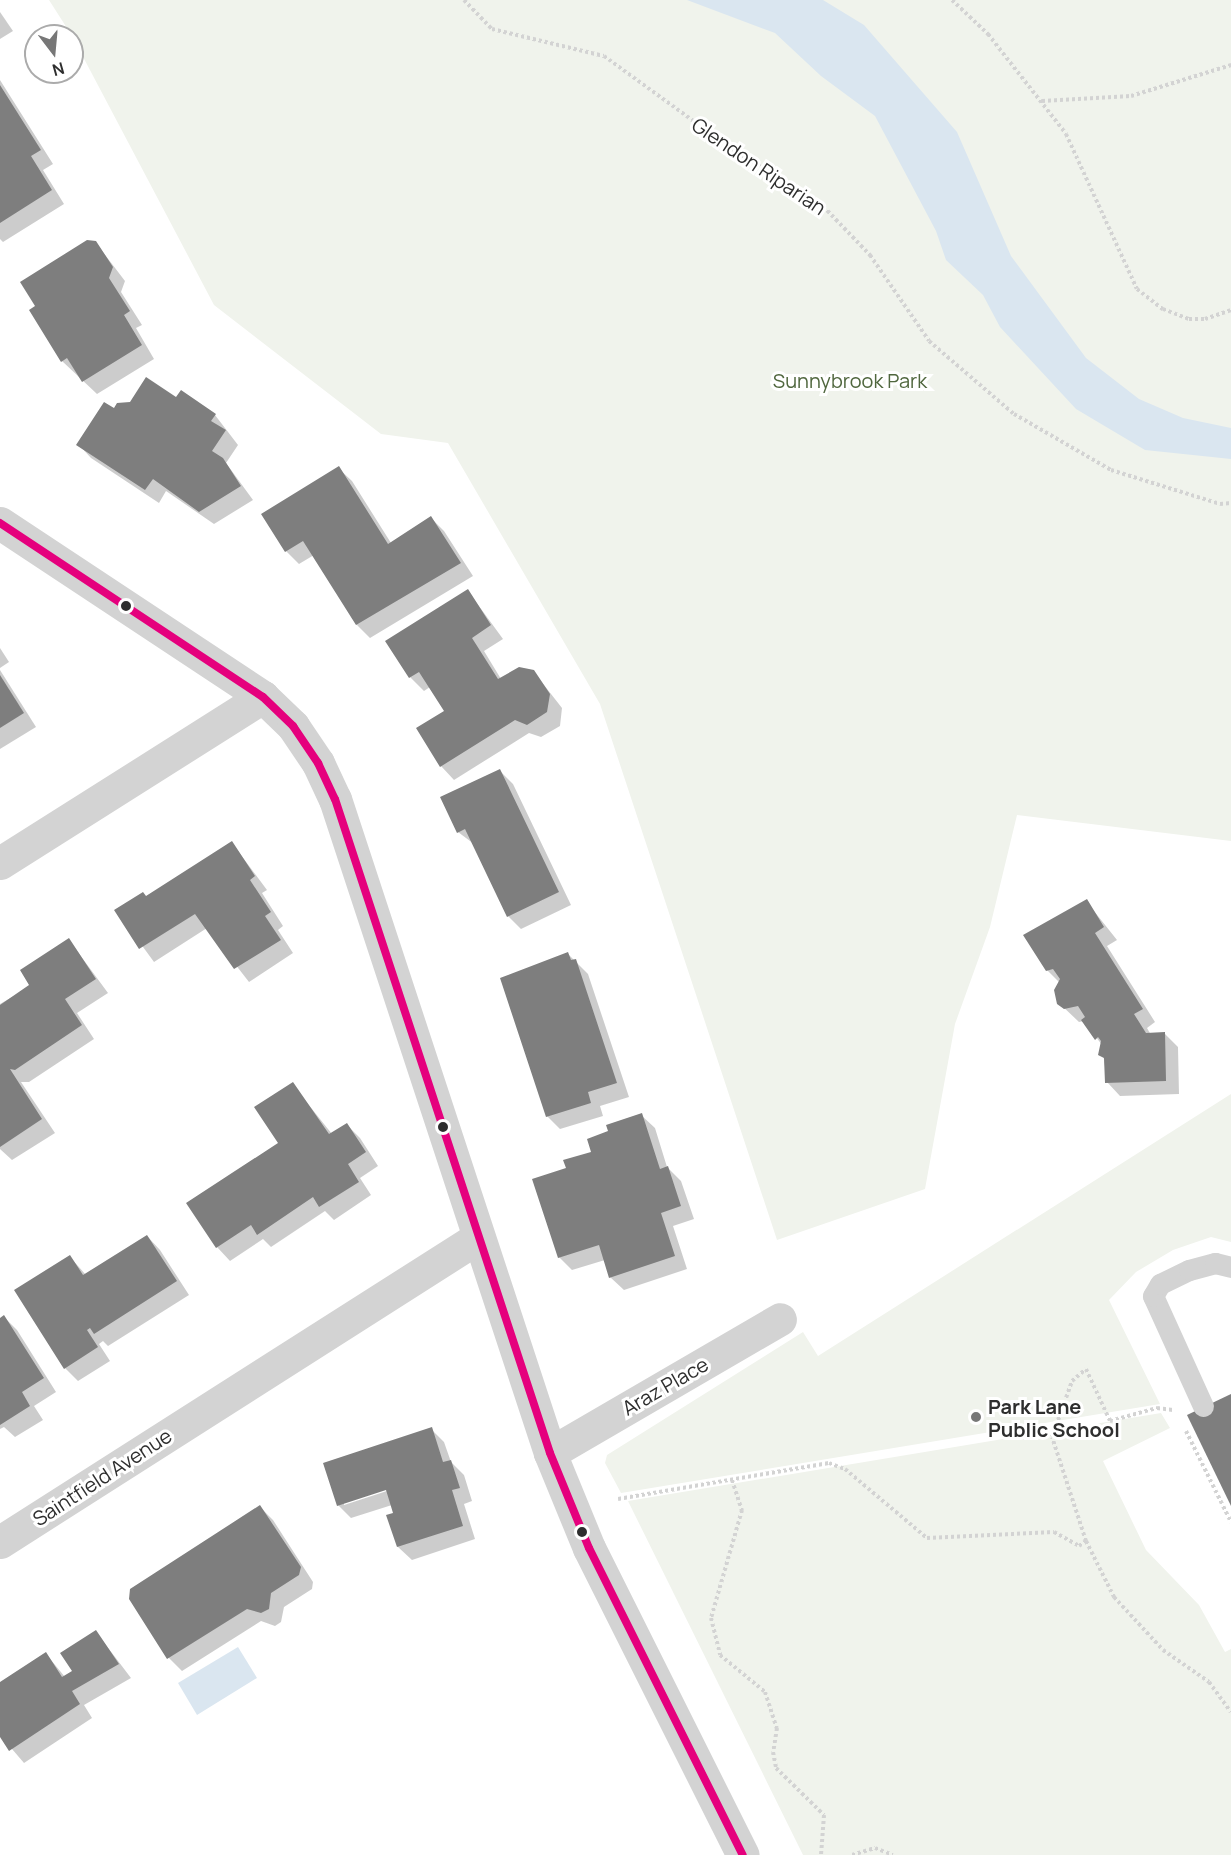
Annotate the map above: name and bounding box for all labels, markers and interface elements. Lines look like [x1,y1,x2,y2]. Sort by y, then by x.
north arrow [24,24,84,84]
text: N [50,57,67,82]
street label: Glendon Riparian [687,112,831,220]
park label: Sunnybrook Park [773,368,927,392]
unlabelled marker [120,600,132,612]
unlabelled marker [437,1121,449,1133]
street label: Araz Place [618,1352,712,1420]
place label: Park Lane Public School [988,1394,1120,1441]
marker: Park Lane Public School [969,1410,983,1424]
street label: Saintfield Avenue [28,1423,176,1531]
unlabelled marker [576,1526,588,1538]

